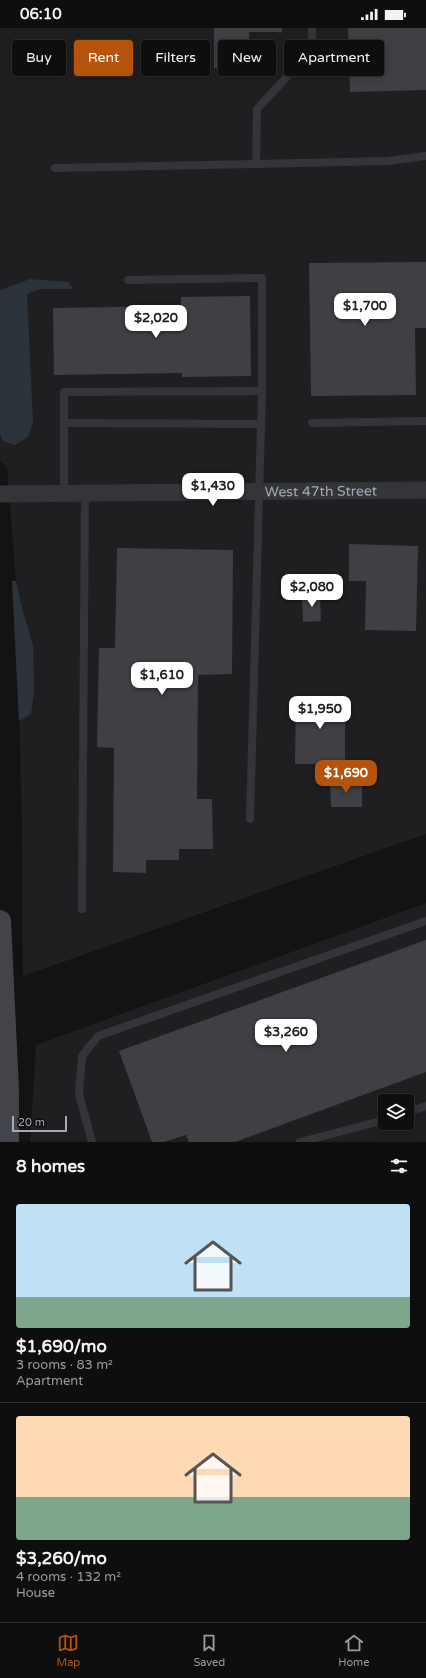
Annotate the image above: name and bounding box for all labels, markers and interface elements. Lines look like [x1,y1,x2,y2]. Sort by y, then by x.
text: 06:10 [20,5,62,23]
chip: Buy [12,40,66,76]
chip: Rent [74,40,133,76]
chip: Filters [141,40,210,76]
chip: New [218,40,276,76]
chip: Apartment [284,40,384,76]
pin: $1,700 [332,293,398,327]
text: $1,700 [343,298,387,314]
pin: $2,020 [123,305,189,339]
text: $2,020 [134,310,178,326]
pin: $1,430 [180,473,246,507]
text: $1,430 [191,478,235,494]
street label: West 47th Street [265,482,378,500]
pin: $2,080 [279,574,345,608]
text: $2,080 [290,579,334,595]
pin: $1,610 [129,662,195,696]
text: $1,610 [140,667,184,683]
pin: $1,950 [287,696,353,730]
text: $1,950 [298,701,342,717]
pin: $1,690 [313,760,379,794]
text: $1,690 [324,765,368,781]
pin: $3,260 [253,1019,319,1053]
text: $3,260 [264,1024,308,1040]
map controls [378,1094,414,1130]
button: layers [378,1094,414,1130]
scale bar [12,1114,67,1133]
text: 20 m [18,1116,45,1129]
icon: filters [388,1155,410,1177]
text: 8 homes [16,1156,85,1177]
icon: home [177,1230,249,1302]
text: $1,690/mo [16,1336,107,1357]
text: 3 rooms · 83 m² [16,1357,113,1373]
text: Apartment [16,1373,83,1389]
icon: home [177,1442,249,1514]
text: $3,260/mo [16,1548,107,1569]
text: 4 rooms · 132 m² [16,1569,121,1585]
text: House [16,1585,55,1601]
tab: Map [57,1632,80,1669]
tab: Saved [193,1632,225,1669]
tab: Home [338,1632,369,1669]

